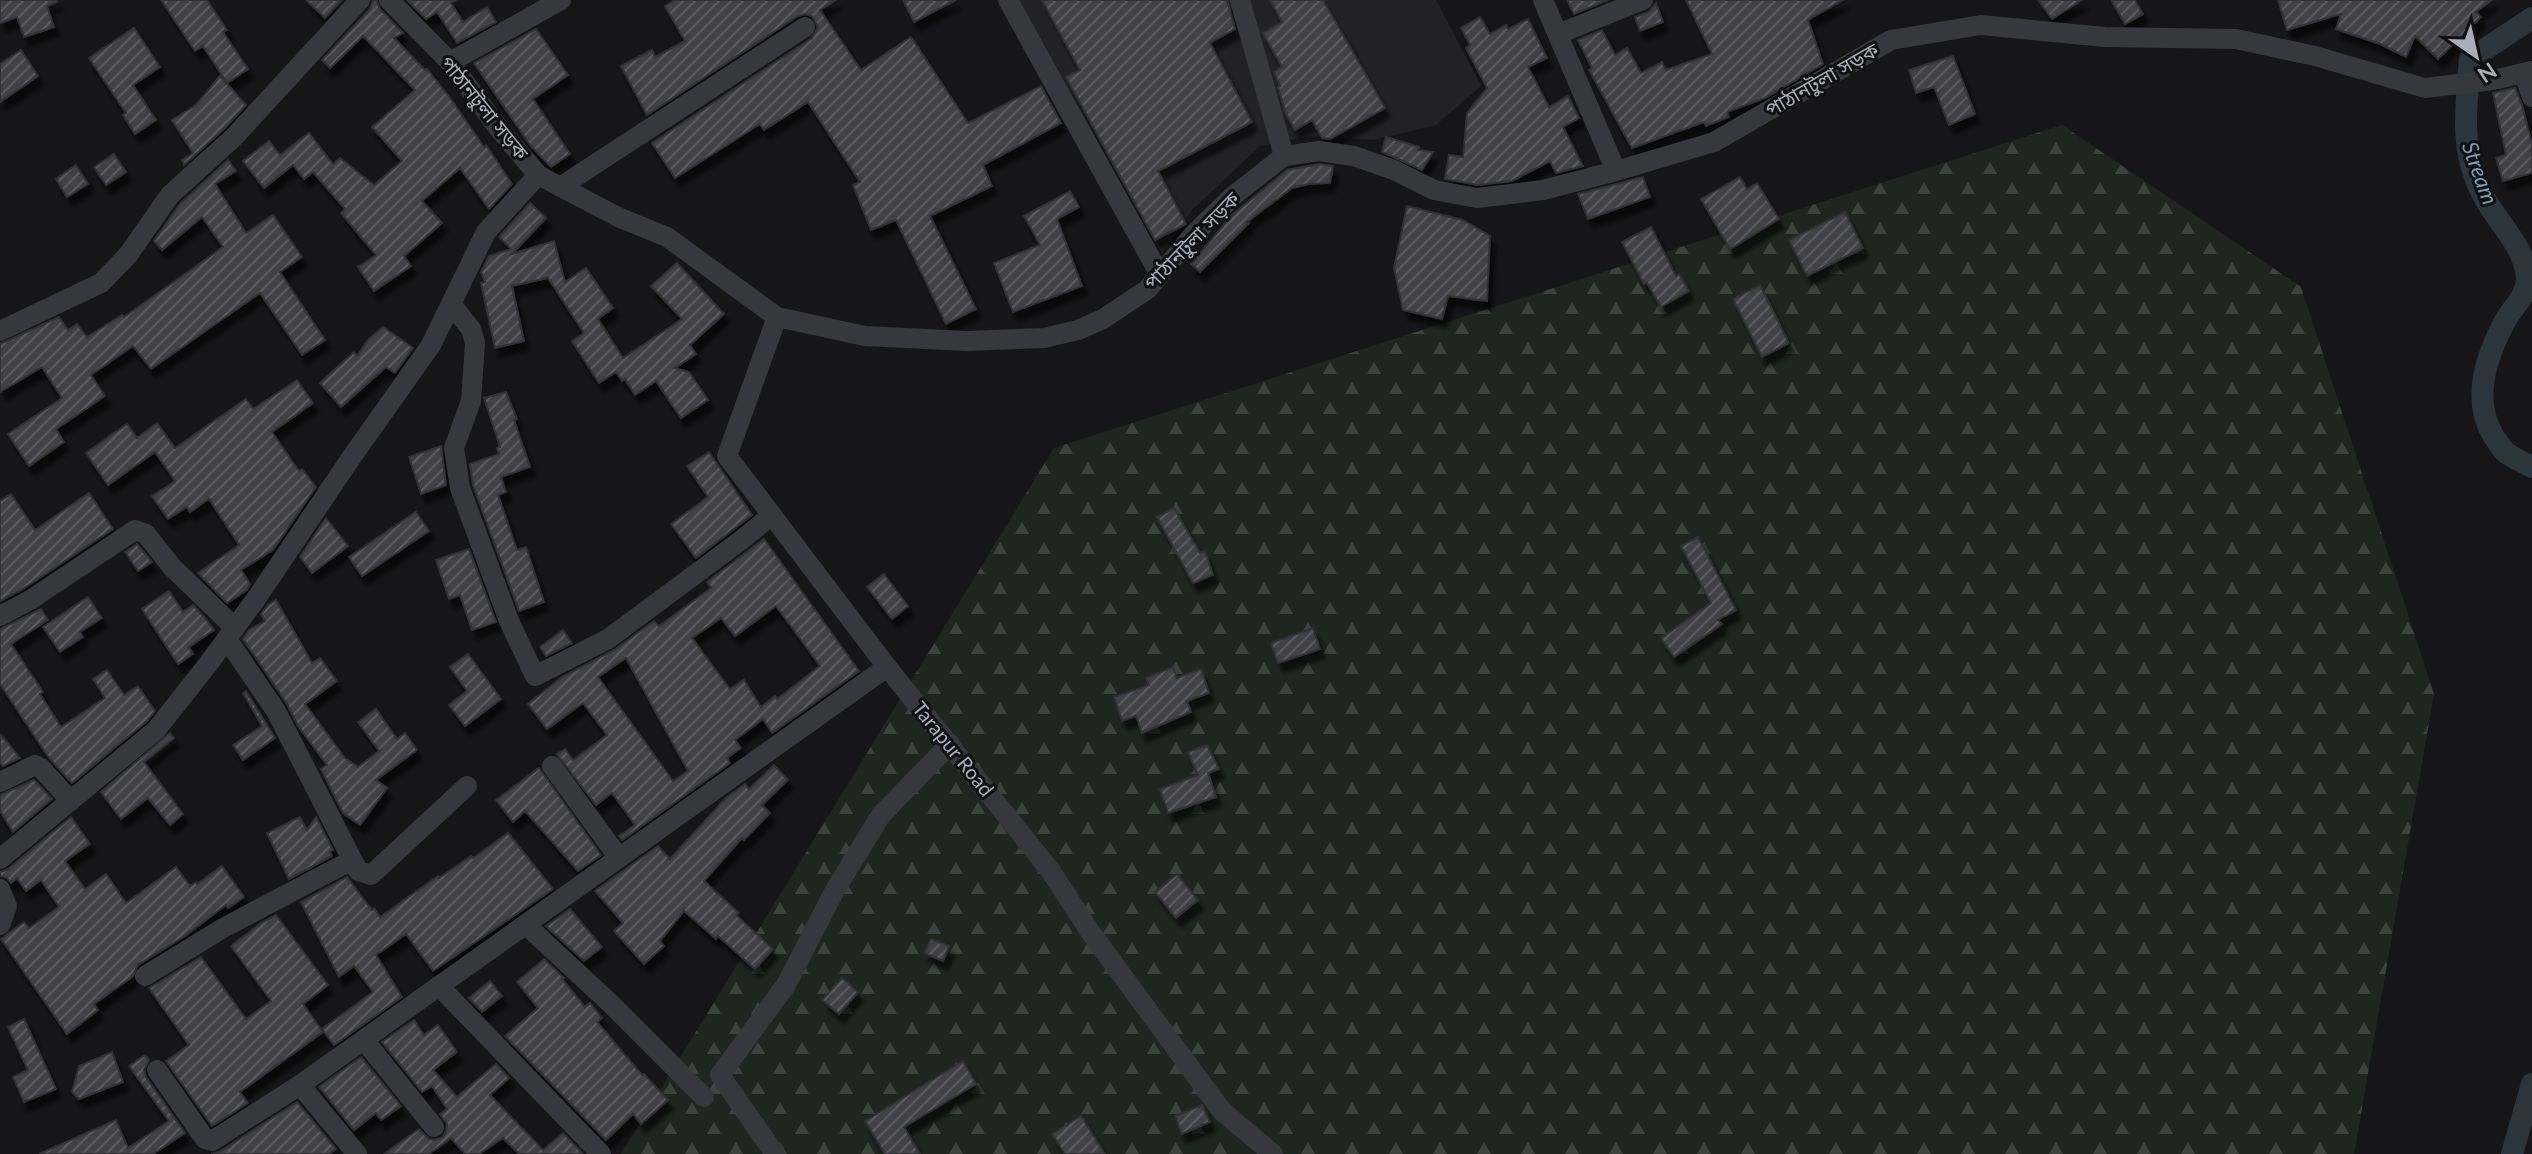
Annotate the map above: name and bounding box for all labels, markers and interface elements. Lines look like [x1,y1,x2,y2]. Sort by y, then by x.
north arrow [2436,16,2516,96]
street label: পাঠানটুলা সড়ক [1761,37,1884,123]
street label: পাঠানটুলা সড়ক [434,51,534,166]
text: N [2473,57,2502,89]
water label: Stream [2457,138,2504,208]
street label: পাঠানটুলা সড়ক [1139,186,1246,296]
street label: Tarapur Road [908,696,999,801]

